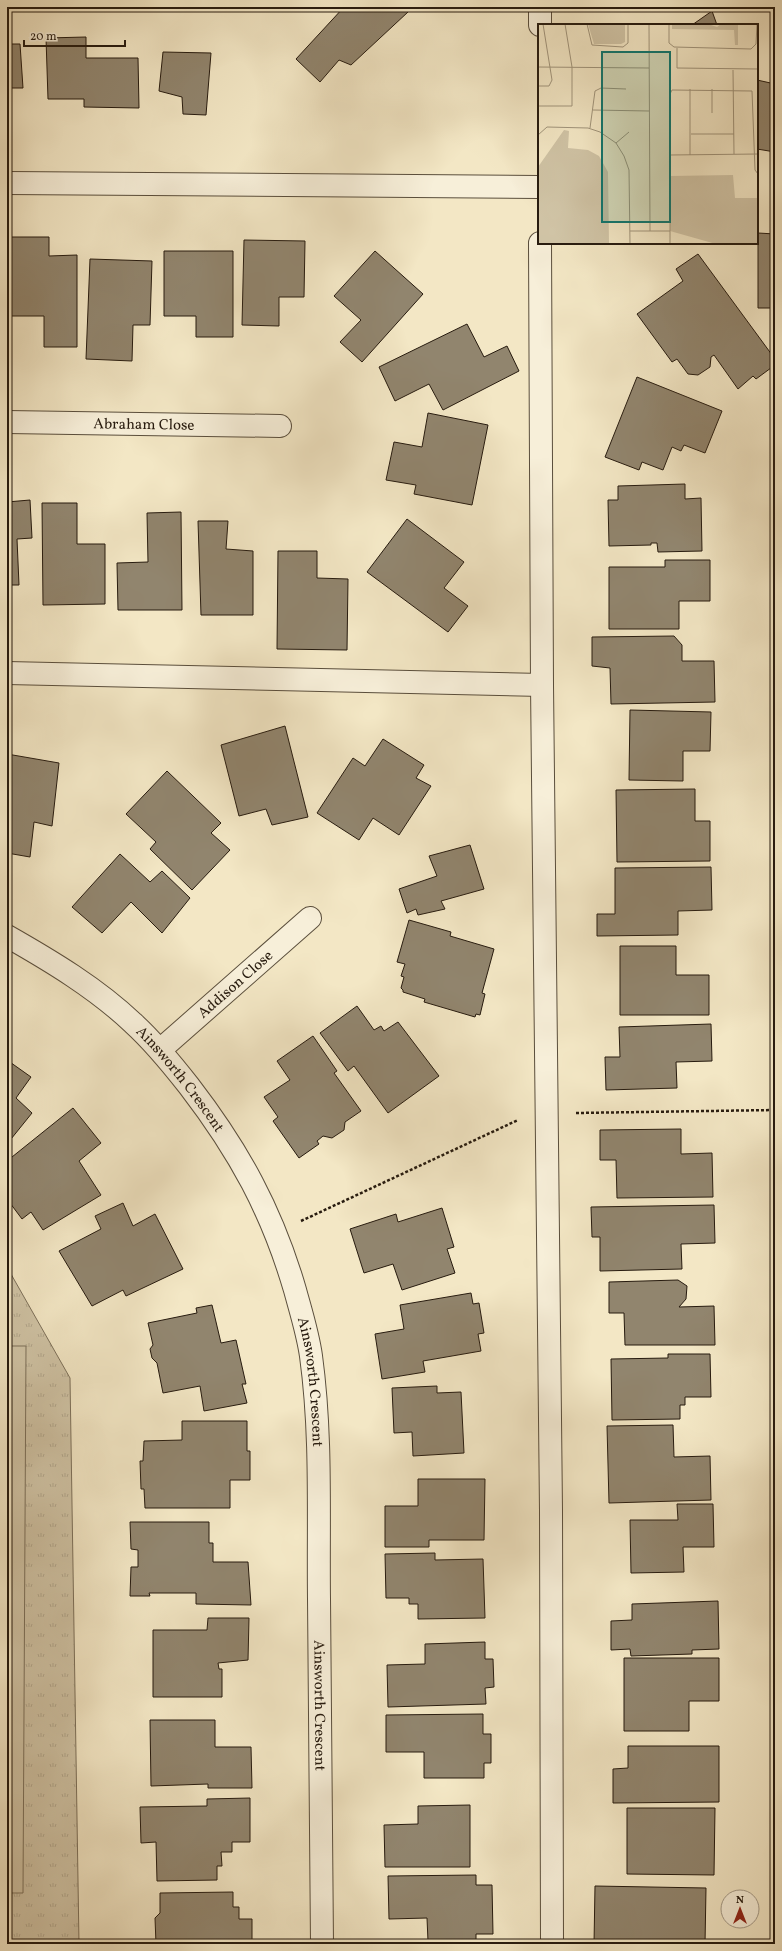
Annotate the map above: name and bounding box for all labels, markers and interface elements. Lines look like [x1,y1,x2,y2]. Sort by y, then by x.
scale bar [24,22,125,48]
inset map [538,24,758,244]
text: 20 m [30,29,57,45]
street label: Abraham Close [93,414,195,437]
street label: Addison Close [194,946,278,1024]
street label: Ainsworth Crescent [131,1022,228,1137]
street label: Ainsworth Crescent [291,1315,327,1447]
street label: Ainsworth Crescent [307,1640,329,1771]
north arrow [720,1889,760,1929]
text: N [736,1893,744,1908]

